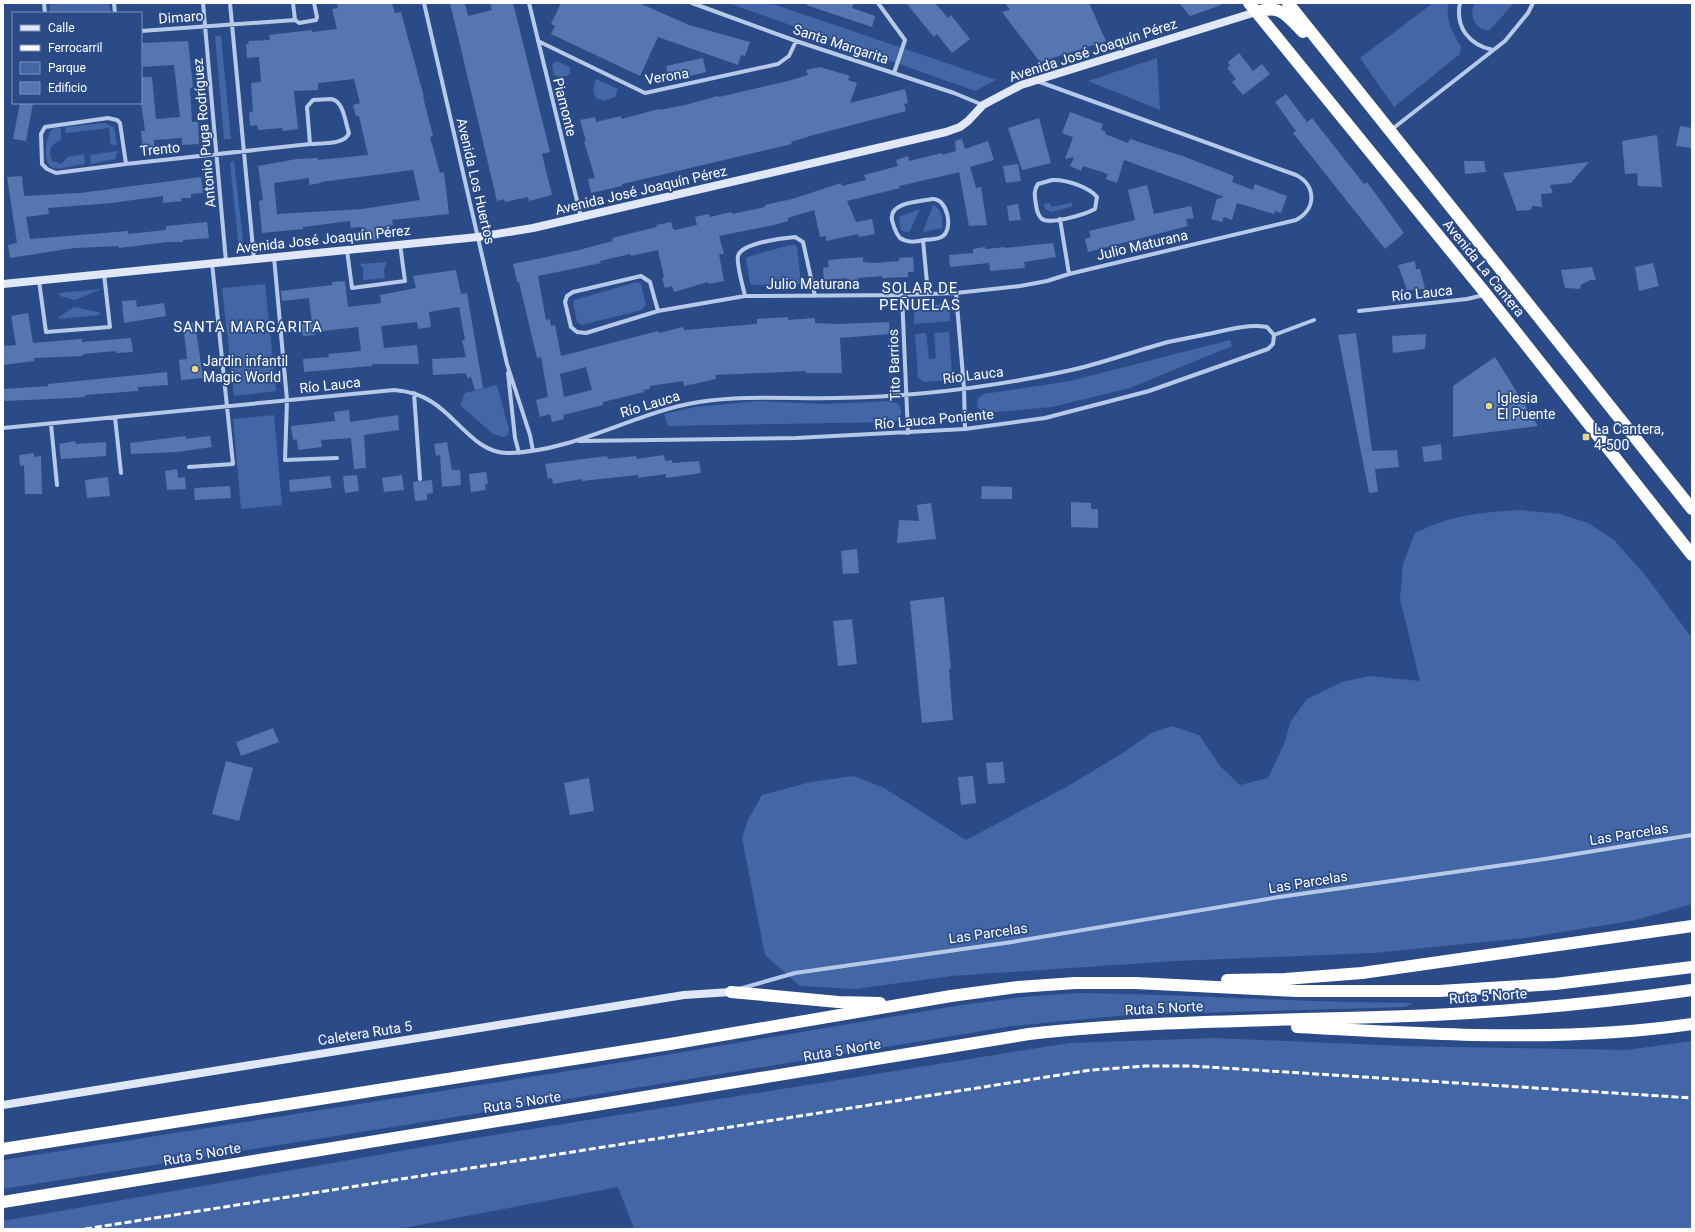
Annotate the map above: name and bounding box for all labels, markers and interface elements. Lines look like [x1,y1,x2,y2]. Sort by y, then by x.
street label: Dimaro [158,7,204,27]
legend [12,12,142,104]
street label: Avenida José Joaquín Pérez [1007,15,1179,85]
text: Calle [48,21,75,35]
street label: Santa Margarita [791,21,891,67]
text: Ferrocarril [48,41,103,55]
street label: Antonio Puga Rodríguez [189,58,219,208]
text: Parque [48,61,86,75]
street label: Verona [644,65,690,87]
street label: Piamonte [550,76,580,138]
text: Edificio [48,81,87,95]
street label: Avenida Los Huertos [454,116,498,246]
street label: Trento [139,139,181,159]
street label: Avenida José Joaquín Pérez [554,162,728,218]
street label: Avenida La Cantera [1440,216,1528,320]
street label: Avenida José Joaquín Pérez [235,222,411,256]
street label: Julio Maturana [1095,227,1189,263]
street label: Julio Maturana [766,276,860,292]
district label: SOLAR DE PEÑUELAS [879,279,961,314]
street label: Río Lauca [1391,282,1453,304]
district label: SANTA MARGARITA [173,318,323,336]
street label: Tito Barrios [885,329,903,401]
place label: Jardin infantil Magic World [203,353,288,385]
street label: Río Lauca [942,363,1004,387]
marker: Jardin infantil Magic World [190,364,200,374]
street label: Río Lauca [299,374,361,396]
street label: Río Lauca [618,387,682,421]
place label: Iglesia El Puente [1497,390,1556,422]
marker: Iglesia El Puente [1484,401,1494,411]
street label: Río Lauca Poniente [874,406,994,432]
place label: La Cantera, 4-500 [1594,421,1664,453]
marker: La Cantera, 4-500 [1581,432,1591,442]
street label: Las Parcelas [1588,820,1670,848]
street label: Las Parcelas [1267,868,1349,896]
street label: Las Parcelas [947,920,1029,946]
street label: Ruta 5 Norte [1448,985,1528,1007]
street label: Ruta 5 Norte [1124,998,1204,1018]
street label: Caletera Ruta 5 [317,1018,413,1048]
street label: Ruta 5 Norte [802,1035,882,1065]
street label: Ruta 5 Norte [482,1088,562,1116]
street label: Ruta 5 Norte [162,1139,242,1169]

